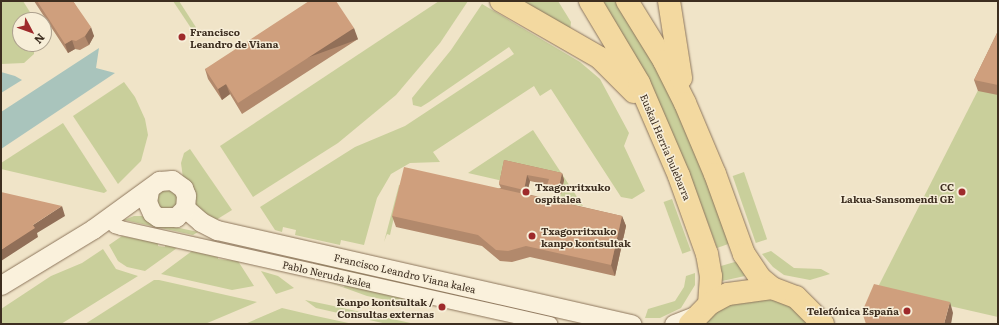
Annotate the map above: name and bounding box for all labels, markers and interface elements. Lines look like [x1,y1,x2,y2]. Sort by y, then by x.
north arrow [12,12,52,52]
place label: Francisco Leandro de Viana [190,25,279,48]
text: N [31,30,49,48]
marker: Francisco Leandro de Viana [177,32,187,42]
street label: Euskal Herria bulebarra [638,92,694,202]
place label: Txagorritxuko ospitalea [535,180,610,204]
place label: CC Lakua-Sansomendi GE [841,180,954,204]
marker: Txagorritxuko ospitalea [520,186,532,198]
marker: CC Lakua-Sansomendi GE [957,187,967,197]
place label: Txagorritxuko kanpo kontsultak [541,224,631,248]
marker: Txagorritxuko kanpo kontsultak [526,230,538,242]
street label: Francisco Leandro Viana kalea [333,251,477,295]
street label: Pablo Neruda kalea [281,258,373,290]
place label: Kanpo kontsultak / Consultas externas [336,295,434,318]
marker: Kanpo kontsultak / Consultas externas [437,302,447,312]
place label: Telefónica España [807,305,899,317]
marker: Telefónica España [902,306,912,316]

